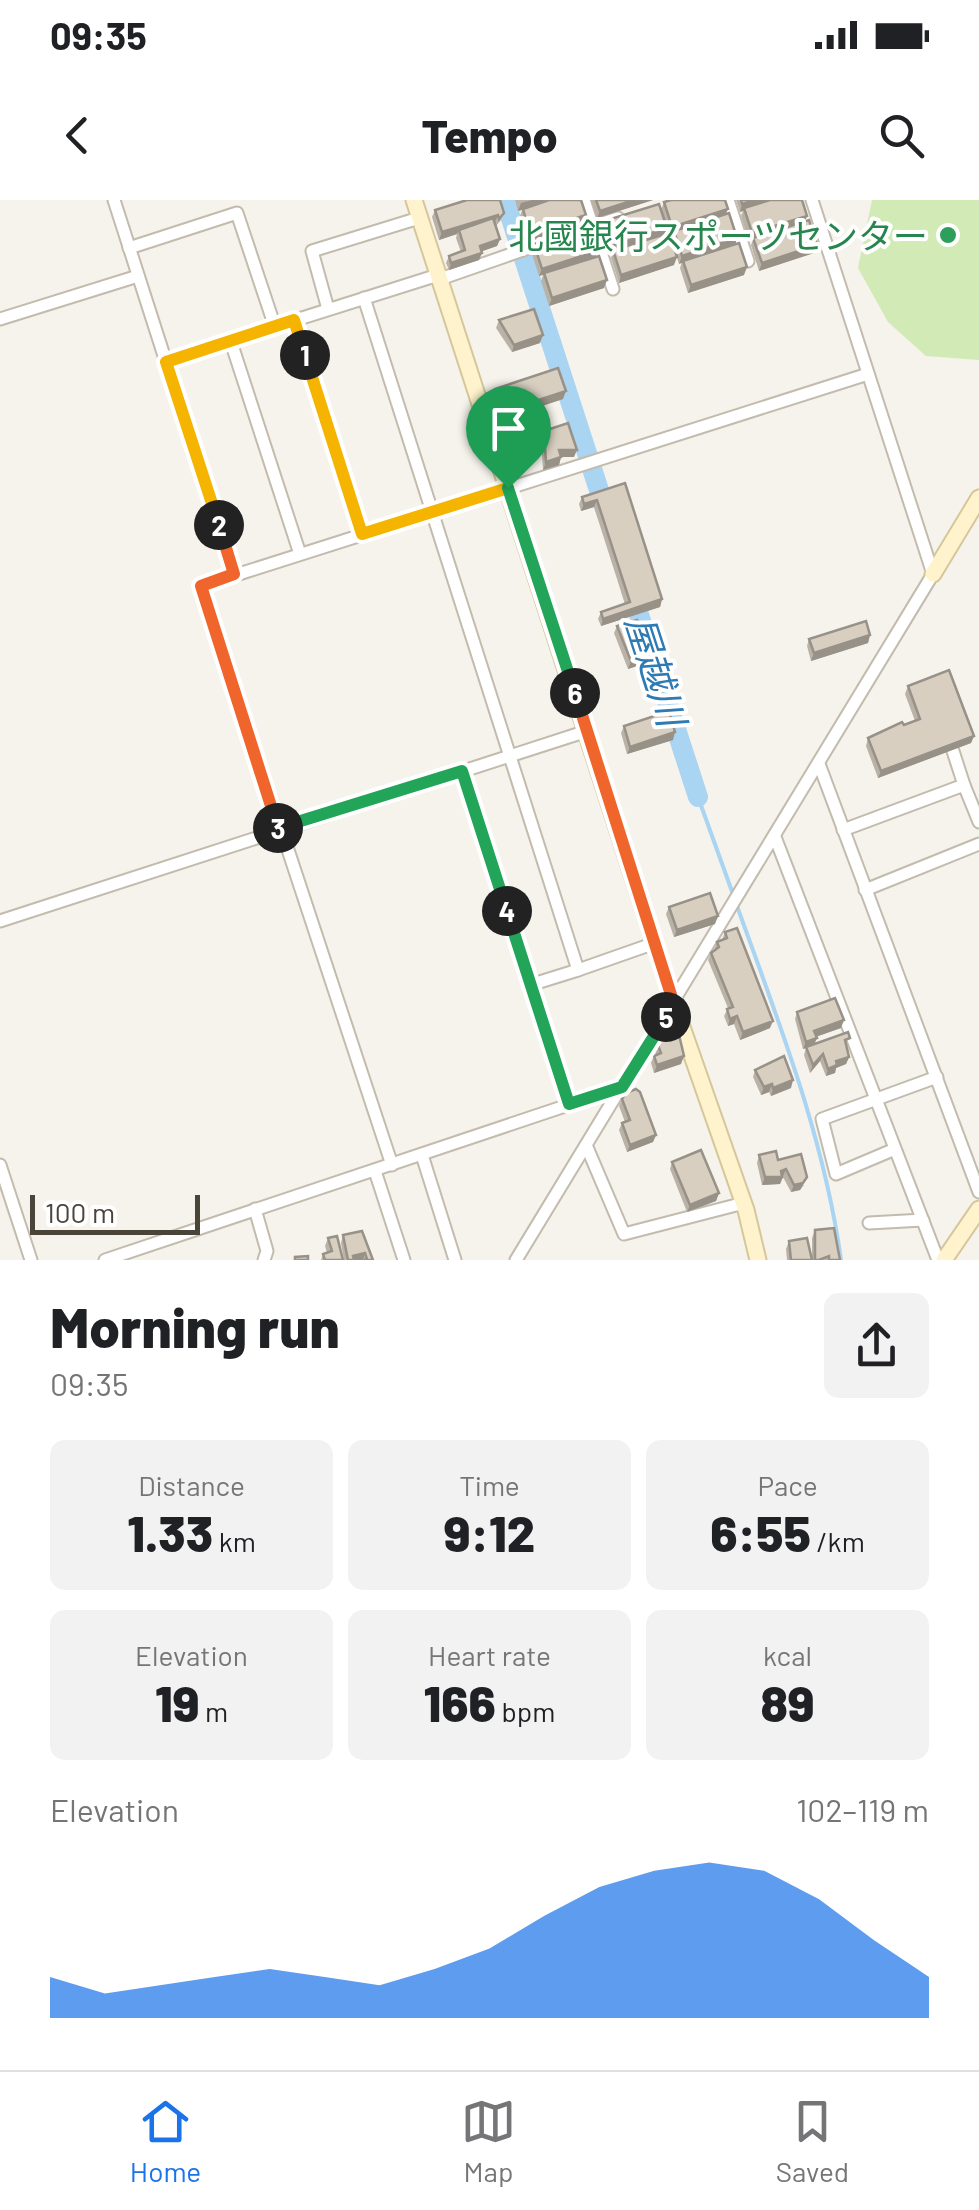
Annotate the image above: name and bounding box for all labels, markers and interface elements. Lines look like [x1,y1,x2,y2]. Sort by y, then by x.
text: 09:35 [50,12,147,58]
icon: back [50,108,105,163]
text: Tempo [422,108,558,162]
icon: search [874,108,929,163]
place label: 北國銀行スポーツセンター [509,214,928,256]
marker: 北國銀行スポーツセンター [937,224,959,246]
pin: 1 [280,330,330,380]
text: 1 [300,338,310,372]
pin [466,386,551,489]
icon: arrive [481,401,536,456]
pin: 2 [194,500,244,550]
text: 2 [211,508,227,542]
water label: 屋越川 [618,609,698,735]
pin: 6 [550,668,600,718]
text: 6 [567,676,583,710]
pin: 3 [253,803,303,853]
text: 3 [270,811,286,845]
pin: 4 [482,886,532,936]
text: 4 [499,894,515,928]
pin: 5 [641,992,691,1042]
text: 5 [658,1000,674,1034]
scale bar [30,1190,200,1234]
text: 100 m [45,1195,115,1229]
text: Morning run [50,1293,340,1359]
button: share [824,1293,929,1398]
text: 09:35 [50,1364,129,1402]
text: Distance [138,1468,245,1502]
text: Time [459,1468,520,1502]
text: Pace [757,1468,818,1502]
text: 1.33 [127,1502,213,1562]
text: 9:12 [444,1502,535,1562]
text: 6:55 [710,1502,811,1562]
text: km [213,1524,256,1558]
text: /km [811,1524,865,1558]
text: Elevation [135,1638,248,1672]
text: Heart rate [428,1638,551,1672]
text: kcal [763,1638,812,1672]
text: 19 [155,1672,199,1732]
text: 166 [424,1672,496,1732]
text: 89 [760,1672,815,1732]
text: m [199,1694,228,1728]
text: bpm [496,1694,555,1728]
text: Elevation [50,1790,179,1828]
text: 102–119 m [796,1790,929,1828]
tab: Home [130,2094,201,2188]
tab: Map [461,2094,516,2188]
tab: Saved [776,2094,849,2188]

